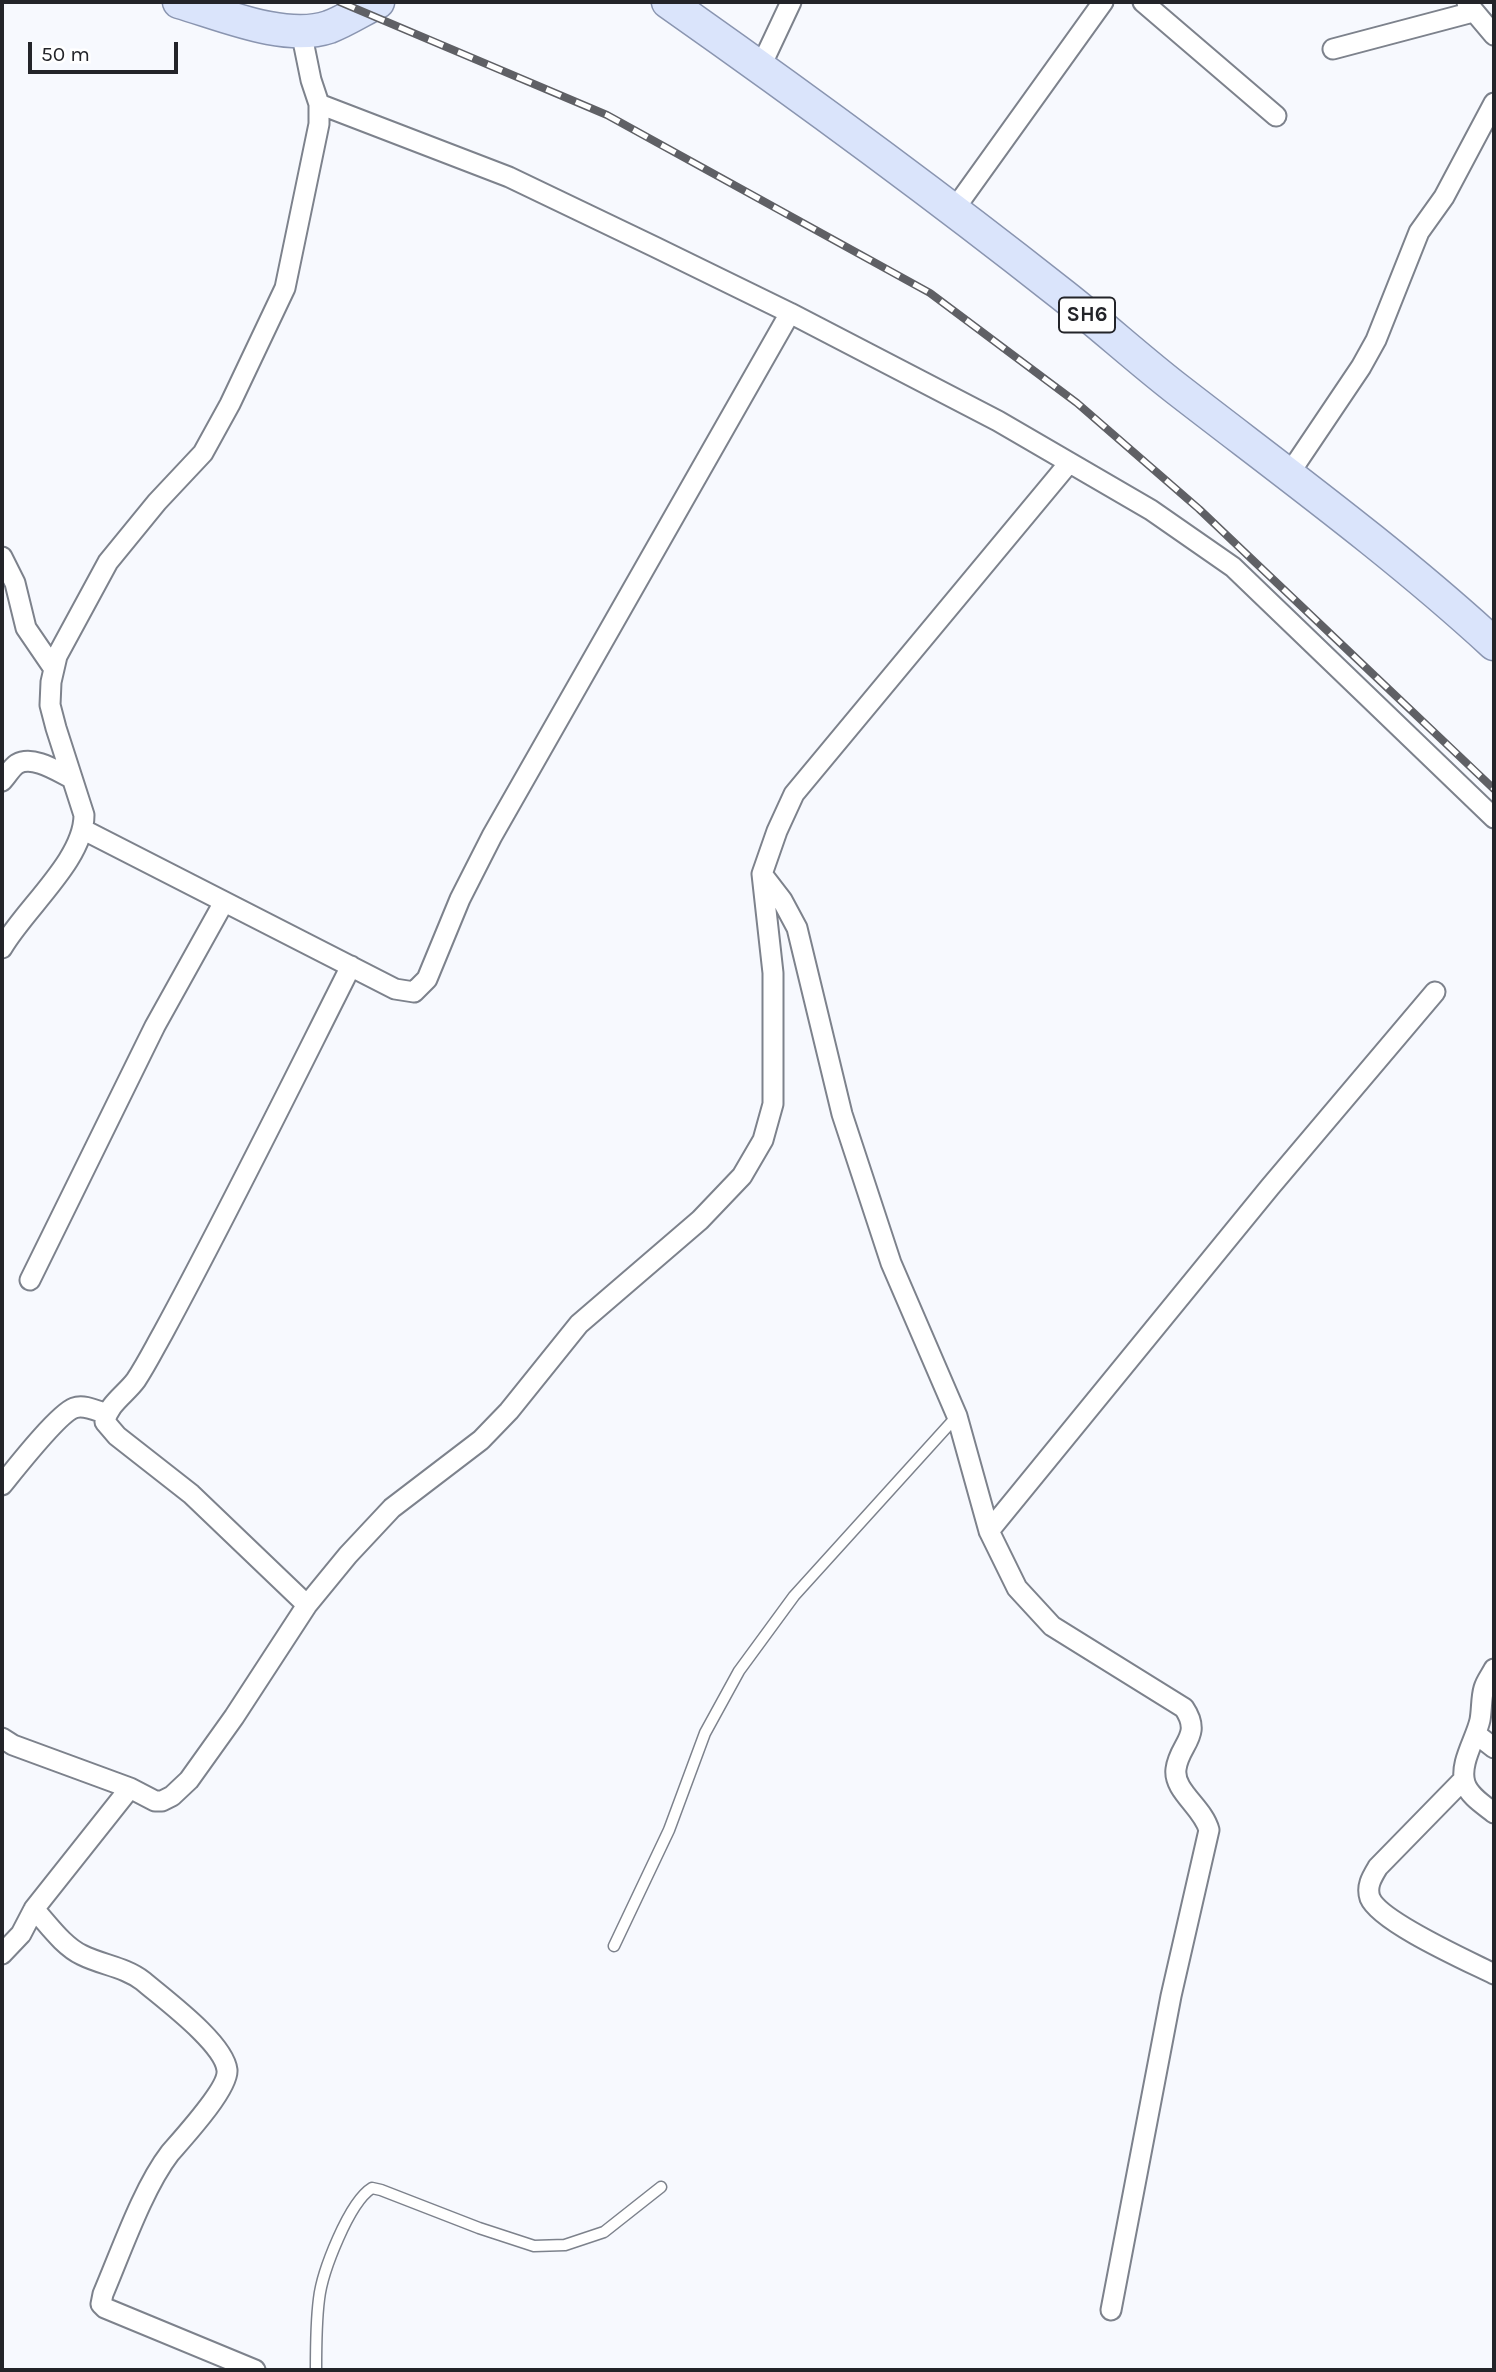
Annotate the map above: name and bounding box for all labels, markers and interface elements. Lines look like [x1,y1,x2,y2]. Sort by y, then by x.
scale bar [32,28,182,72]
text: 50 m [41,42,90,66]
road number: SH6 [1059,298,1115,332]

